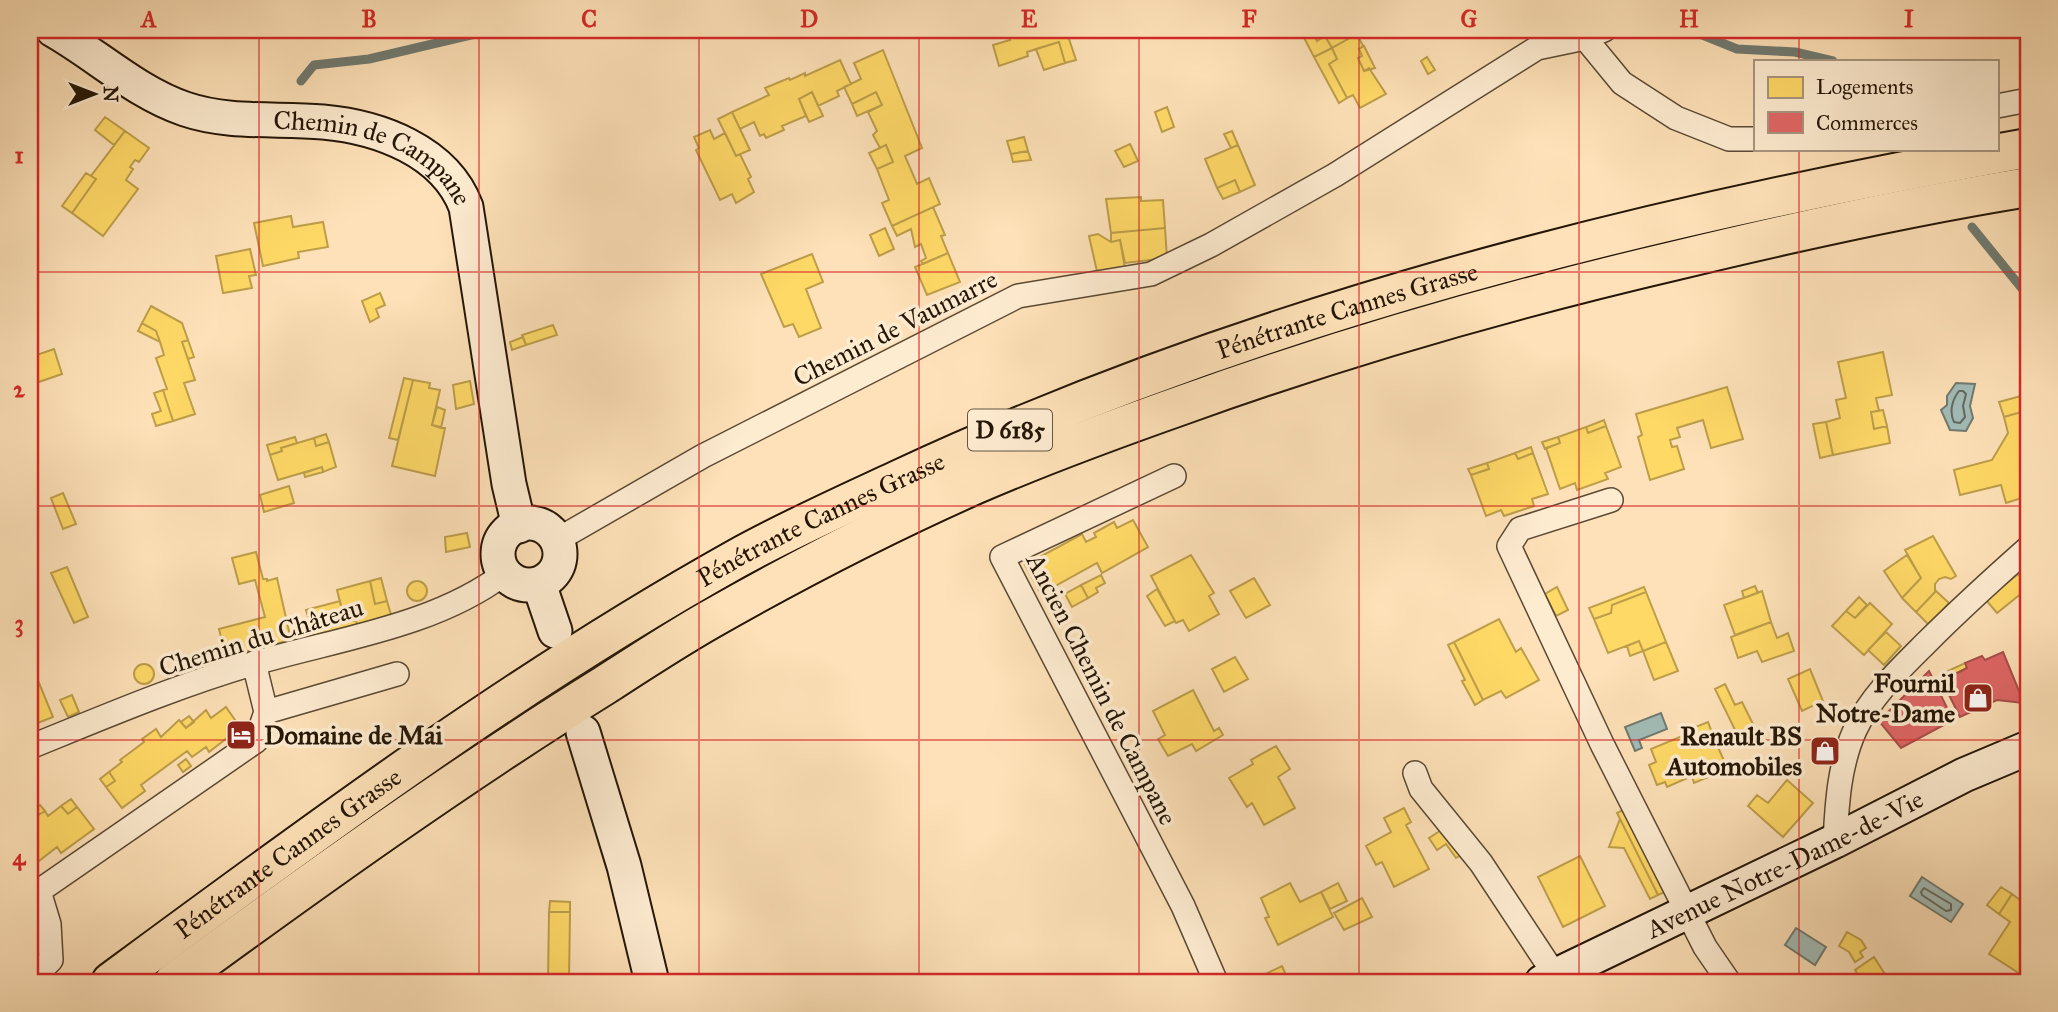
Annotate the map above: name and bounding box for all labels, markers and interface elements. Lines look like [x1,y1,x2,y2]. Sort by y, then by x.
text: A [139,5,157,33]
text: B [361,5,377,33]
text: C [581,5,597,33]
text: D [800,5,818,33]
text: E [1021,5,1038,33]
text: F [1241,5,1257,33]
text: G [1461,5,1478,33]
text: H [1679,5,1699,33]
text: I [1904,5,1914,33]
north arrow [60,60,130,130]
legend [1754,60,1998,150]
text: Logements [1816,74,1913,100]
text: N [99,86,122,102]
street label: Chemin de Campane [273,104,479,210]
text: Commerces [1816,110,1918,136]
text: 1 [14,141,24,169]
street label: Pénétrante Cannes Grasse [1212,255,1481,366]
street label: Chemin de Vaumarre [788,263,1003,393]
text: 2 [13,375,25,403]
road number: D 6185 [968,410,1052,450]
street label: Pénétrante Cannes Grasse [691,445,950,594]
street label: Ancien Chemin de Campane [1019,547,1185,830]
street label: Chemin du Château [155,591,367,683]
text: 3 [14,609,24,638]
place label: Fournil Notre-Dame [1816,667,1956,729]
shop icon: Fournil Notre-Dame [1961,681,1995,715]
hotel icon: Domaine de Mai [224,718,258,752]
place label: Domaine de Mai [264,719,443,751]
place label: Renault BS Automobiles [1665,720,1803,782]
shop icon: Renault BS Automobiles [1808,734,1842,768]
street label: Pénétrante Cannes Grasse [168,760,408,946]
street label: Avenue Notre-Dame-de-Vie [1640,783,1929,946]
text: 4 [13,843,27,871]

